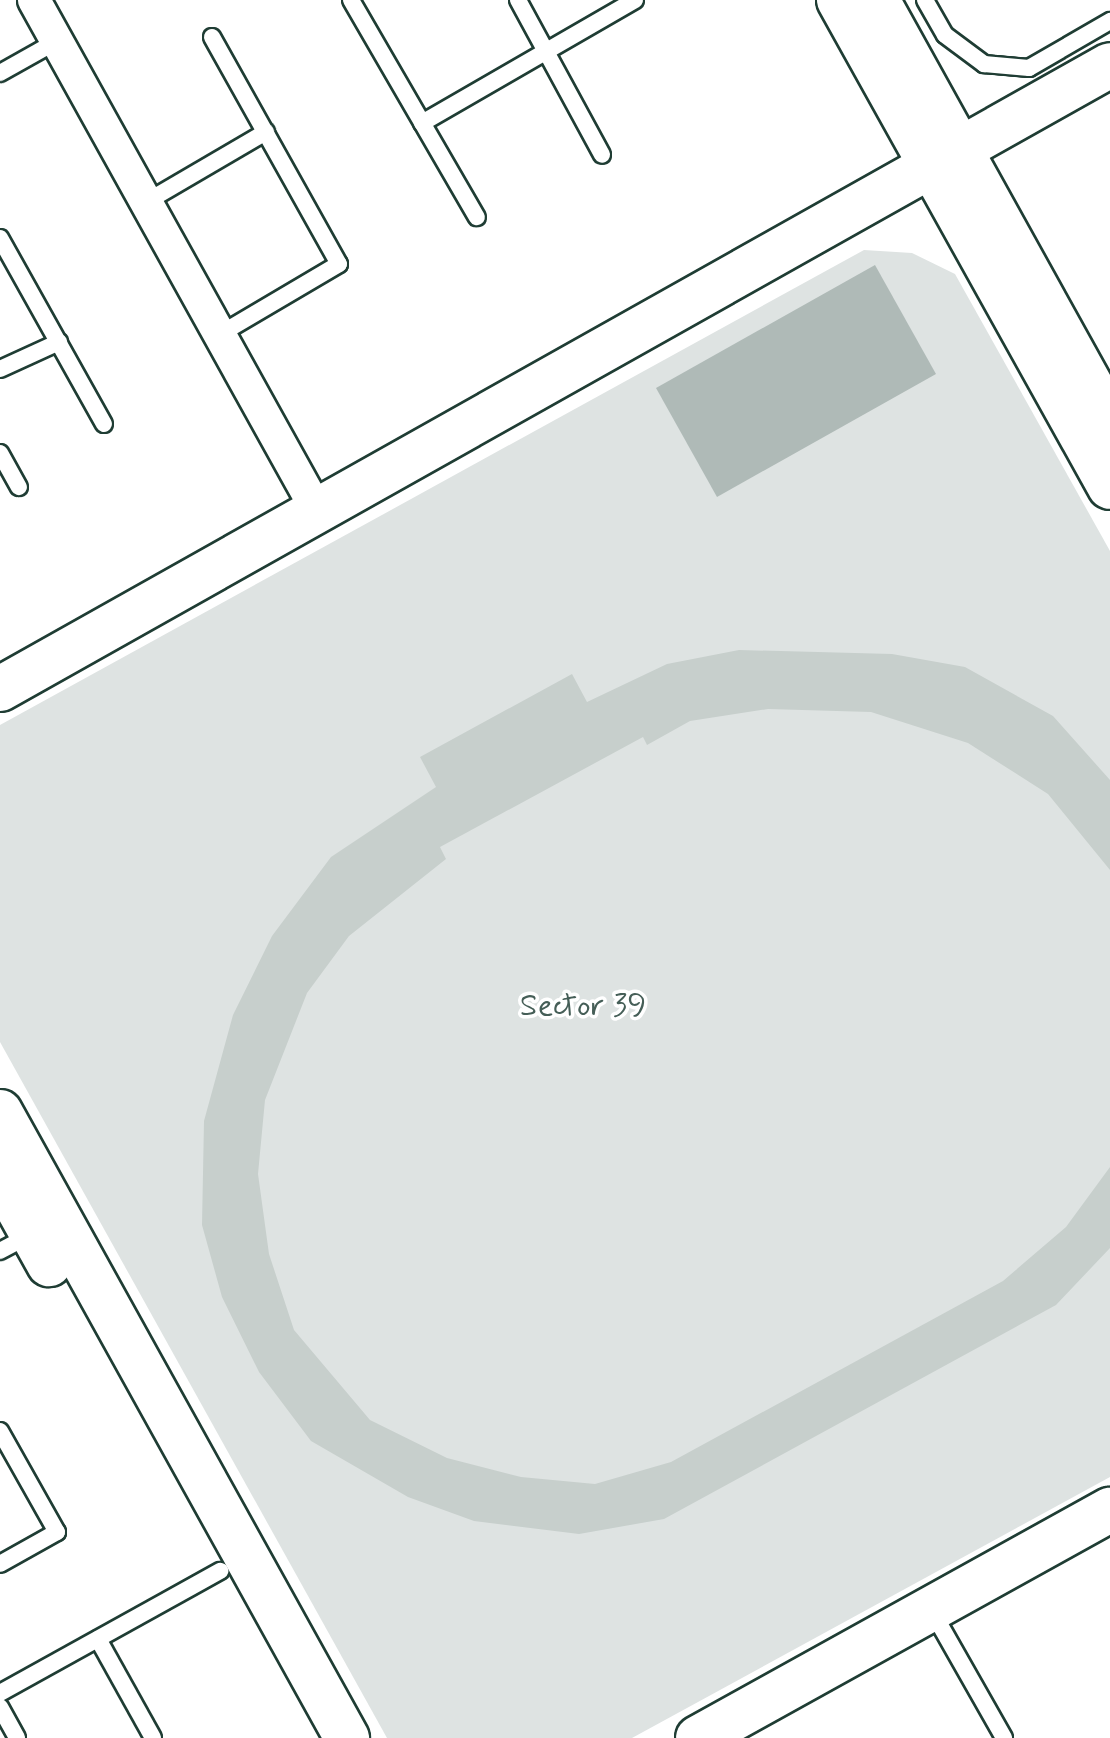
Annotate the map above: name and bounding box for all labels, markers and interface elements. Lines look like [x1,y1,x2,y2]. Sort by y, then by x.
park label: Sector 39 [520,987,646,1025]

